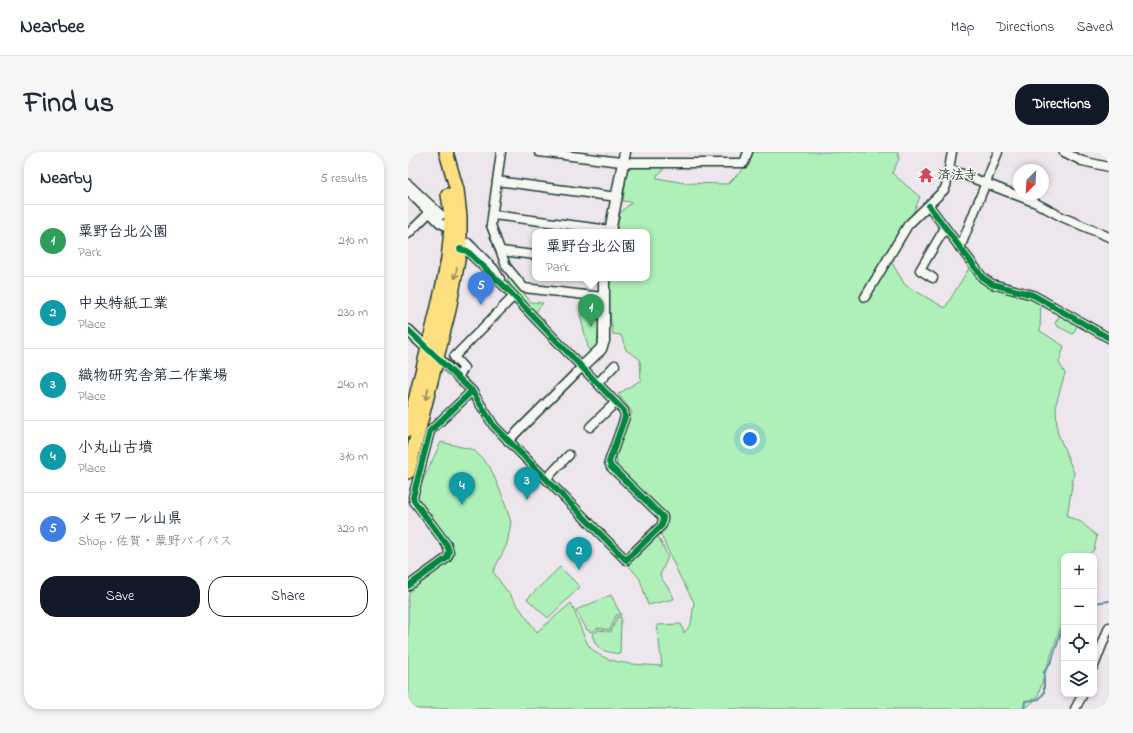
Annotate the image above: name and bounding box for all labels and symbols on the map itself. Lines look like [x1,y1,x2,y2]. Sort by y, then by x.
north arrow [1013,164,1049,200]
temple icon: 済法寺 [917,166,935,184]
place label: 済法寺 [938,166,977,185]
one-way arrow [452,266,460,279]
pin: 5 [468,272,494,305]
pin: 1 [578,294,604,327]
one-way arrow [423,388,431,401]
your location [740,429,760,449]
pin: 3 [514,467,540,500]
pin: 4 [449,472,475,505]
pin: 2 [566,537,592,570]

